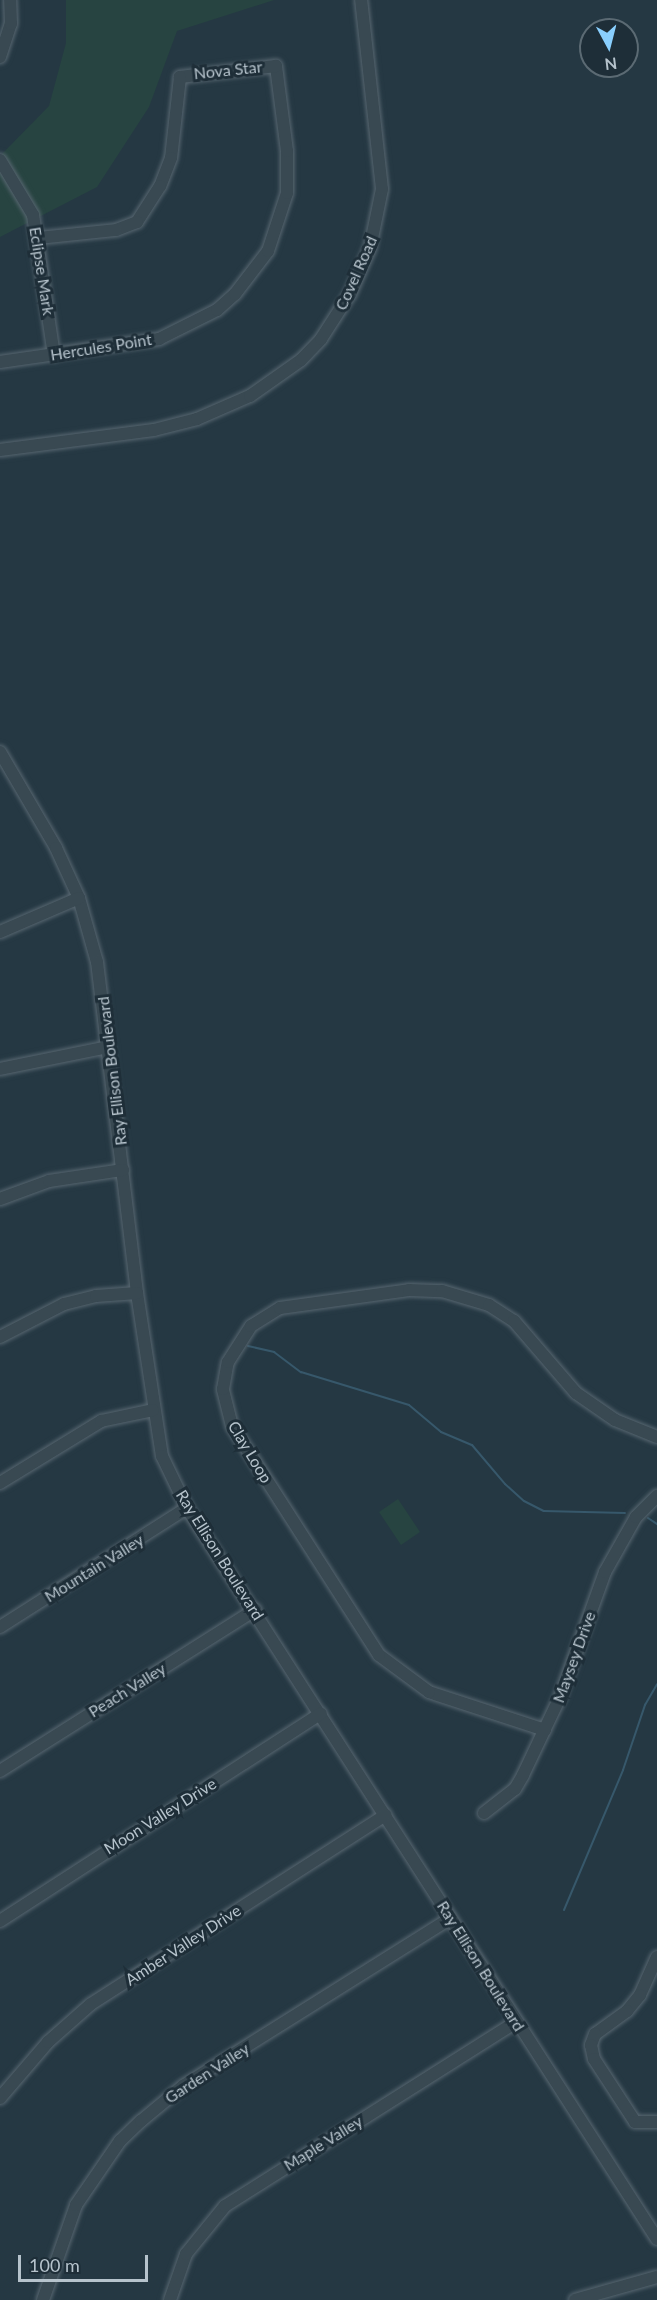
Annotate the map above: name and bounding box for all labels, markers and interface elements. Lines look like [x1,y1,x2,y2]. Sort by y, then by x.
north arrow [579,18,639,78]
text: N [604,54,618,75]
street label: Nova Star [193,57,263,83]
street label: Eclipse Mark [26,226,58,316]
street label: Covel Road [331,233,381,313]
street label: Hercules Point [49,330,153,364]
street label: Ray Ellison Boulevard [93,995,131,1147]
street label: Clay Loop [224,1417,276,1487]
street label: Ray Ellison Boulevard [172,1486,268,1624]
street label: Mountain Valley [41,1530,147,1606]
street label: Maysey Drive [549,1609,599,1705]
street label: Peach Valley [85,1659,169,1721]
street label: Moon Valley Drive [100,1774,220,1858]
street label: Ray Ellison Boulevard [433,1897,529,2035]
street label: Amber Valley Drive [121,1900,245,1990]
street label: Garden Valley [161,2038,253,2108]
street label: Maple Valley [280,2111,366,2175]
scale bar [21,2243,152,2281]
text: 100 m [29,2254,80,2276]

